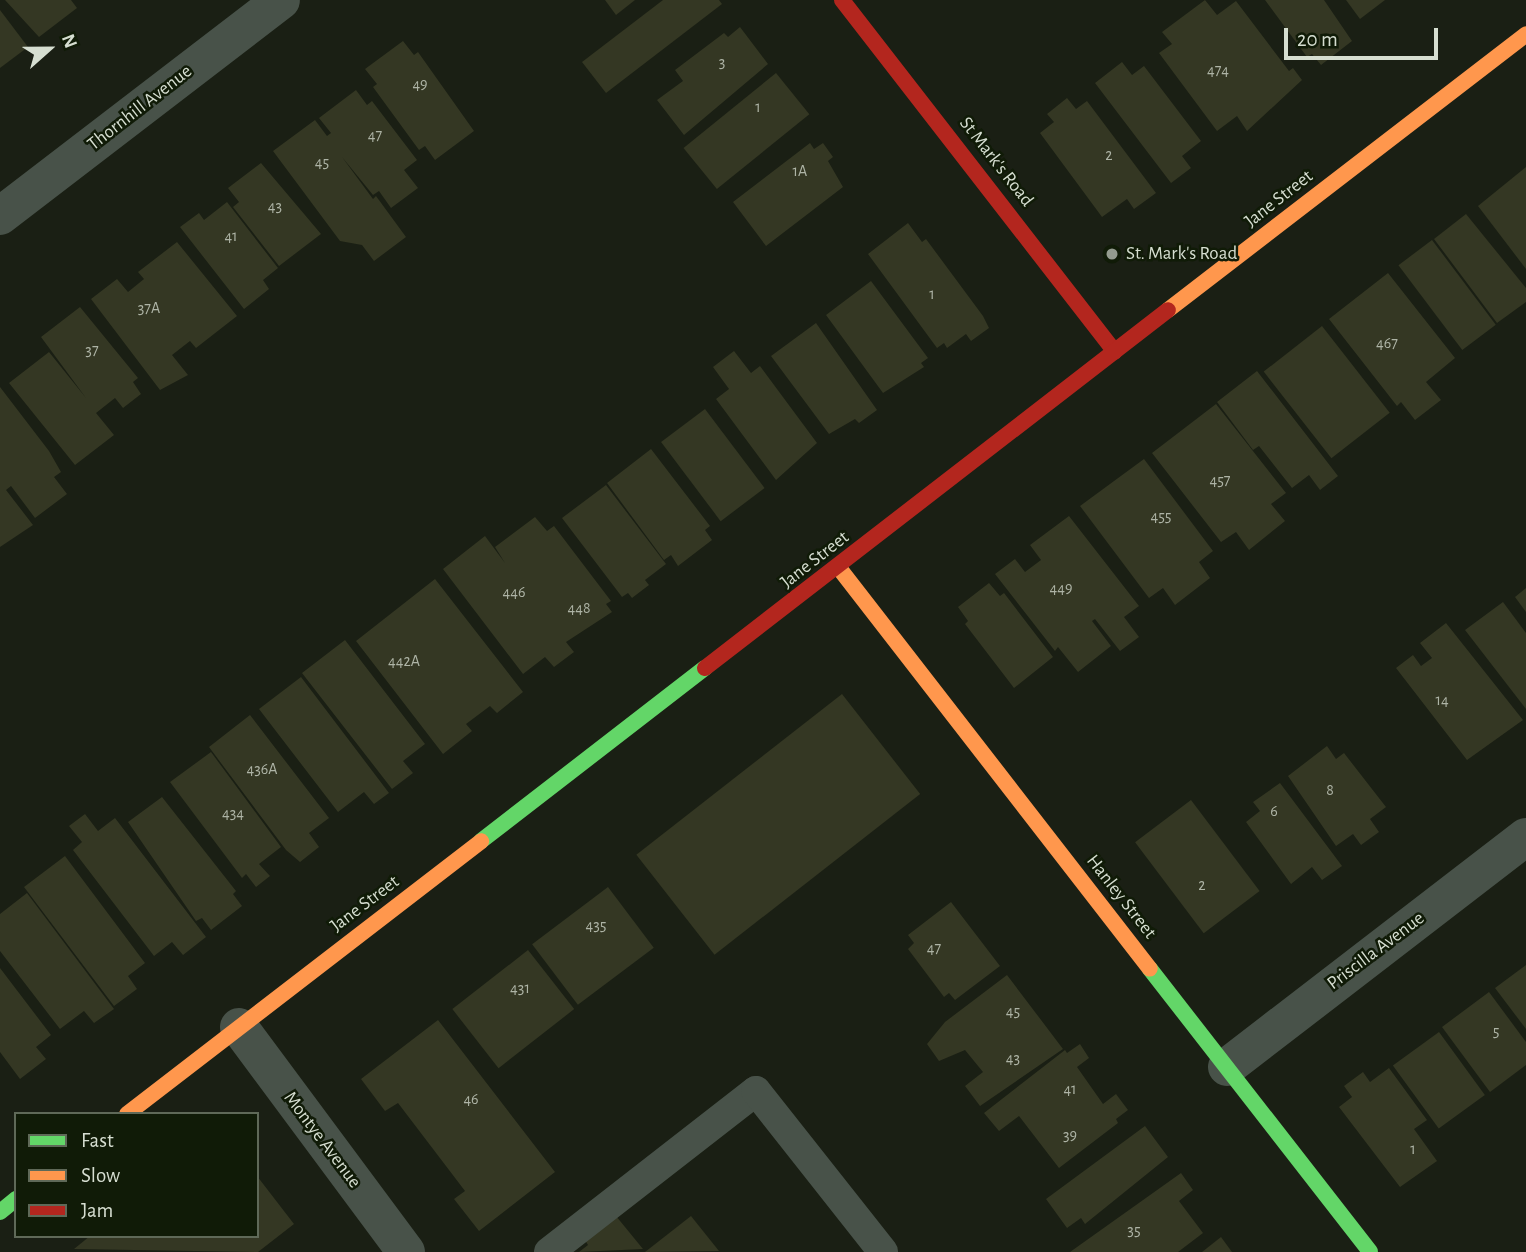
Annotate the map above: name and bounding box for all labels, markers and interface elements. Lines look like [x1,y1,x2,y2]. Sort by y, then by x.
north arrow [14,14,84,84]
scale bar [1288,14,1442,58]
text: 20 m [1297,29,1338,50]
text: N [58,32,80,51]
house number: 3 [719,52,725,72]
street label: Thornhill Avenue [83,60,197,156]
house number: 474 [1207,60,1229,80]
house number: 49 [412,74,428,94]
house number: 1 [755,97,761,117]
street label: St Mark's Road [954,113,1038,211]
house number: 47 [368,125,382,145]
house number: 2 [1105,145,1113,165]
house number: 45 [315,152,329,172]
house number: 1A [793,161,807,181]
street label: Jane Street [1240,165,1318,233]
house number: 43 [268,196,282,216]
house number: 41 [224,226,238,246]
place label: St. Mark's Road [1126,243,1237,265]
marker: St. Mark's Road [1104,246,1120,262]
house number: 1 [929,284,935,304]
house number: 37A [138,298,160,318]
house number: 467 [1376,333,1398,353]
house number: 37 [85,340,99,360]
house number: 457 [1209,470,1231,490]
house number: 455 [1150,506,1172,526]
street label: Jane Street [776,526,854,594]
house number: 449 [1050,578,1072,598]
house number: 446 [503,582,525,602]
house number: 448 [568,598,590,618]
house number: 442A [388,651,420,671]
house number: 14 [1435,690,1449,710]
house number: 436A [246,759,278,779]
house number: 8 [1326,780,1334,800]
house number: 6 [1270,801,1278,821]
house number: 434 [222,803,244,823]
street label: Hanley Street [1081,850,1161,944]
street label: Jane Street [326,871,404,937]
house number: 2 [1198,875,1206,895]
street label: Priscilla Avenue [1323,907,1429,995]
house number: 435 [586,915,606,935]
house number: 47 [927,938,941,958]
house number: 431 [510,978,530,998]
house number: 45 [1006,1001,1020,1021]
house number: 5 [1493,1021,1499,1041]
house number: 43 [1006,1048,1020,1068]
house number: 41 [1063,1079,1077,1099]
street label: Montye Avenue [278,1087,366,1193]
house number: 46 [463,1089,479,1109]
legend [14,1112,259,1238]
house number: 39 [1063,1125,1077,1145]
text: Fast [81,1130,114,1151]
house number: 1 [1410,1139,1416,1159]
text: Slow [81,1165,120,1186]
text: Jam [81,1200,113,1221]
house number: 35 [1127,1220,1141,1240]

